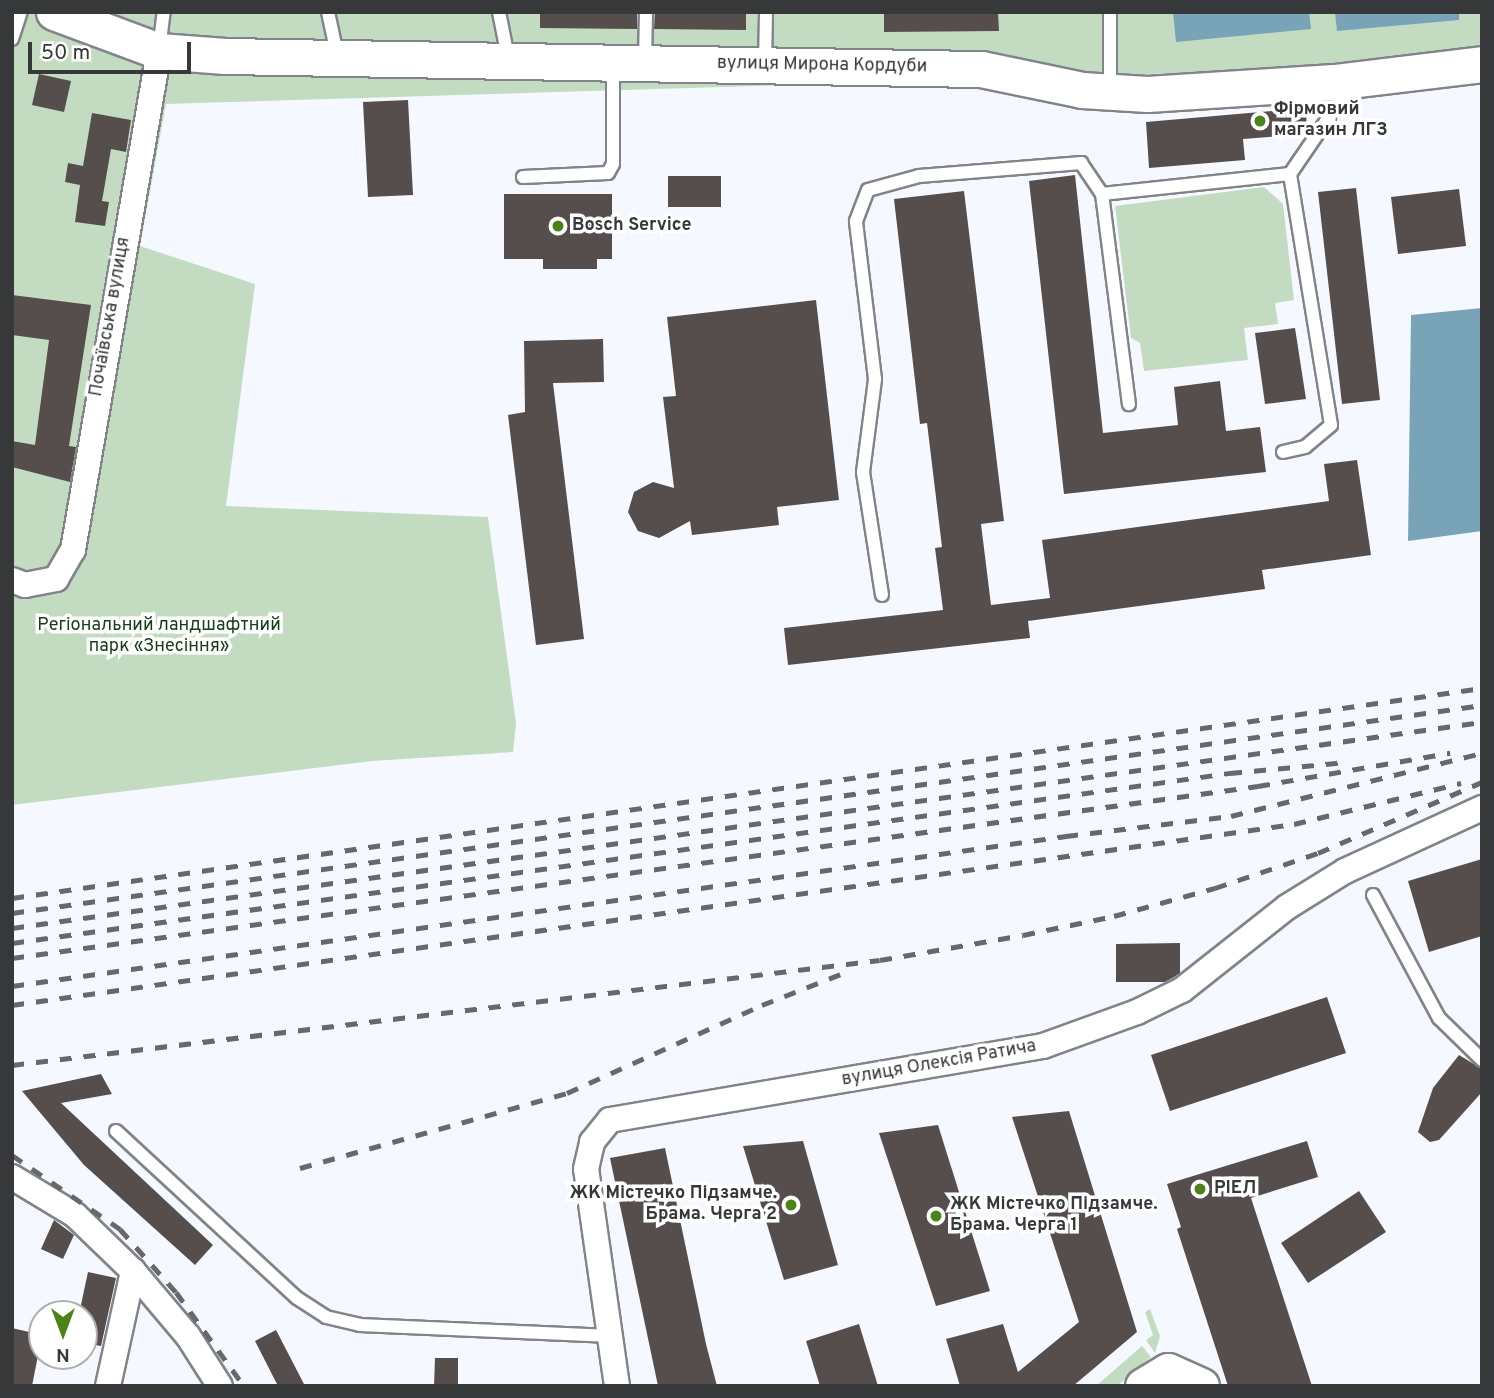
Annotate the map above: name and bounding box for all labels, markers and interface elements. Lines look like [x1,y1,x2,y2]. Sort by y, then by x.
scale bar [32,28,194,72]
text: 50 m [41,40,90,67]
street label: вулиця Мирона Кордуби [717,53,927,79]
place label: Фірмовий магазин ЛГЗ [1274,100,1388,142]
marker: Фірмовий магазин ЛГЗ [1252,113,1268,129]
place label: Bosch Service [572,215,691,237]
marker: Bosch Service [550,218,566,234]
street label: Почаївська вулиця [86,236,136,398]
park label: Регіональний ландшафтний парк «Знесіння» [37,616,281,658]
street label: вулиця Олексія Ратича [840,1036,1038,1092]
place label: РІЕЛ [1214,1178,1256,1200]
marker: РІЕЛ [1192,1181,1208,1197]
place label: ЖК Містечко Підзамче. Брама. Черга 2 [569,1184,777,1226]
place label: ЖК Містечко Підзамче. Брама. Черга 1 [950,1195,1158,1238]
marker: ЖК Містечко Підзамче. Брама. Черга 2 [783,1197,799,1213]
marker: ЖК Містечко Підзамче. Брама. Черга 1 [928,1208,944,1224]
north arrow [28,1300,98,1370]
text: N [56,1342,70,1366]

